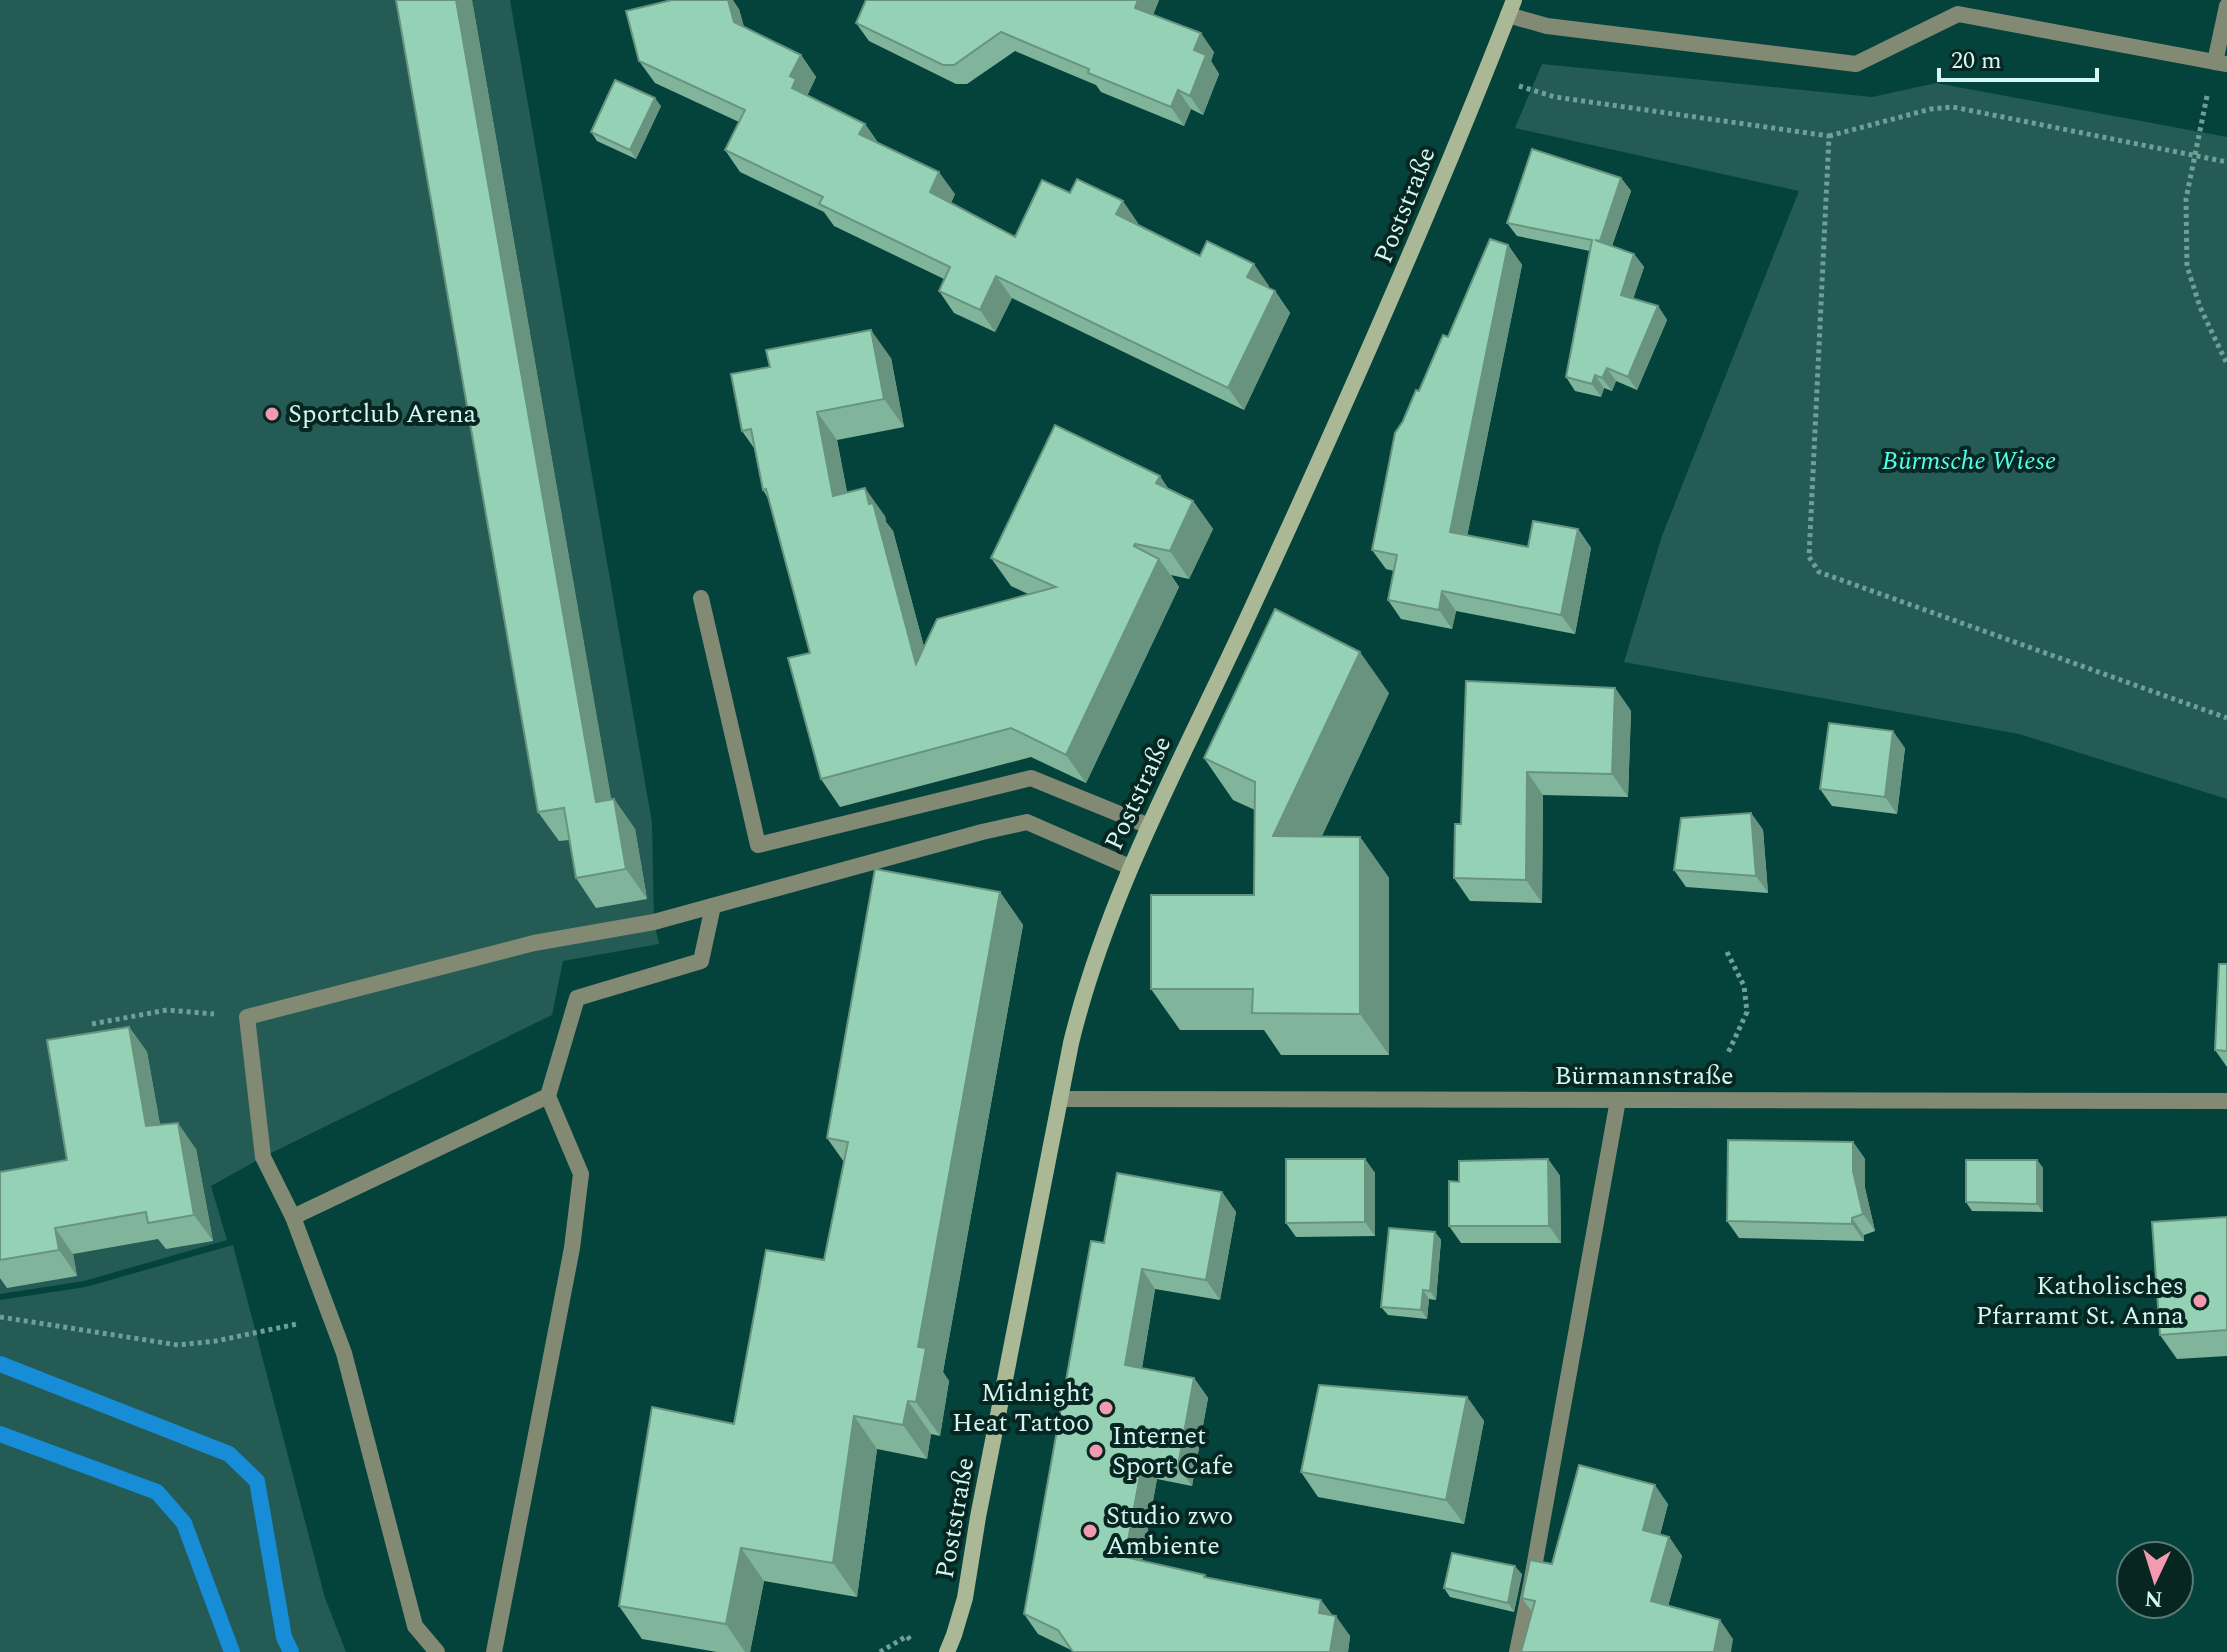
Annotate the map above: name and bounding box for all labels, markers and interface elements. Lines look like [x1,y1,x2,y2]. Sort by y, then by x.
scale bar [1939,32,2097,82]
text: 20 m [1951,43,2002,79]
street label: Poststraße [1364,141,1446,269]
place label: Sportclub Arena [288,394,476,434]
marker: Sportclub Arena [263,405,281,423]
park label: Bürmsche Wiese [1882,441,2056,481]
street label: Poststraße [1094,729,1182,857]
street label: Bürmannstraße [1554,1056,1734,1096]
place label: Katholisches Pfarramt St. Anna [1976,1266,2184,1336]
marker: Katholisches Pfarramt St. Anna [2191,1292,2209,1310]
place label: Midnight Heat Tattoo [952,1373,1090,1443]
marker: Midnight Heat Tattoo [1097,1399,1115,1417]
place label: Internet Sport Cafe [1112,1416,1234,1486]
marker: Internet Sport Cafe [1087,1442,1105,1460]
street label: Poststraße [925,1454,985,1582]
place label: Studio zwo Ambiente [1106,1496,1233,1566]
marker: Studio zwo Ambiente [1081,1522,1099,1540]
north arrow [2115,1540,2195,1620]
text: N [2144,1581,2164,1616]

